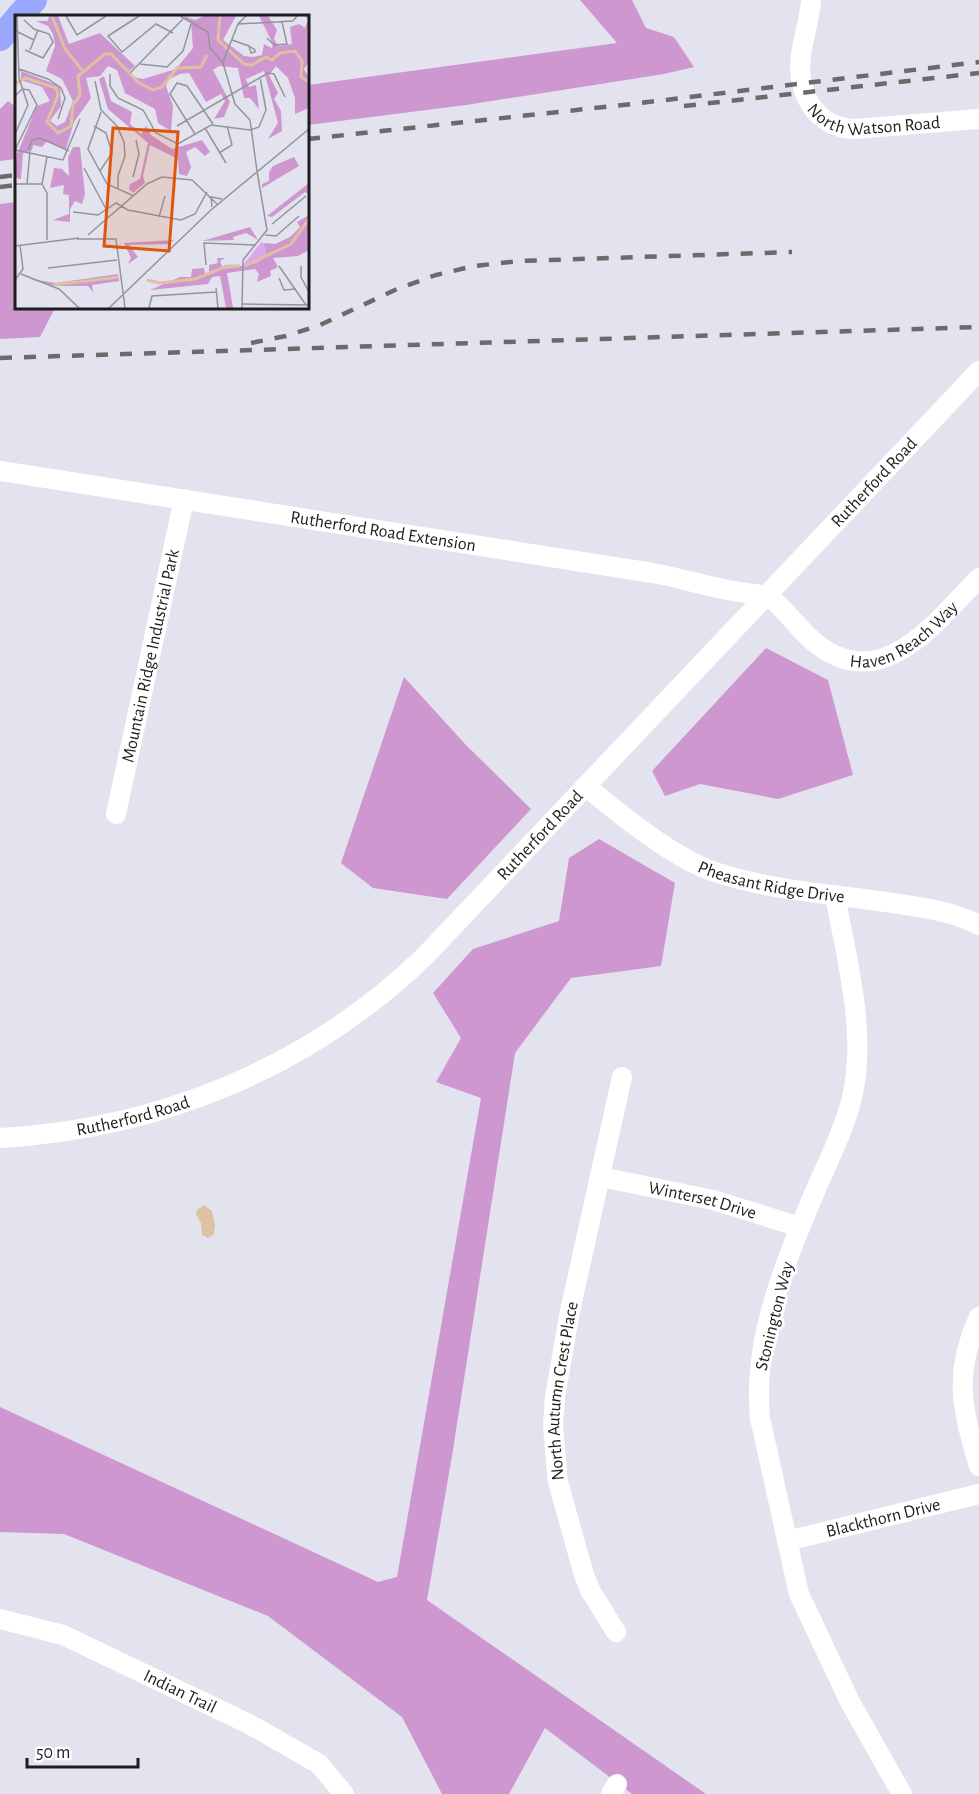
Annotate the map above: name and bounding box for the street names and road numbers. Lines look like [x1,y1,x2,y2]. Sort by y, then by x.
street label: North Watson Road [803,100,941,139]
street label: Rutherford Road [828,435,921,531]
street label: Rutherford Road Extension [289,509,477,555]
street label: Mountain Ridge Industrial Park [119,547,183,764]
street label: Haven Reach Way [849,598,962,672]
street label: Rutherford Road [494,787,587,884]
street label: Pheasant Ridge Drive [695,858,845,907]
street label: Rutherford Road [75,1093,192,1139]
street label: Winterset Drive [647,1179,758,1223]
street label: Stonington Way [753,1260,797,1373]
street label: North Autumn Crest Place [545,1300,582,1481]
street label: Blackthorn Drive [824,1496,942,1541]
street label: Indian Trail [141,1667,219,1717]

